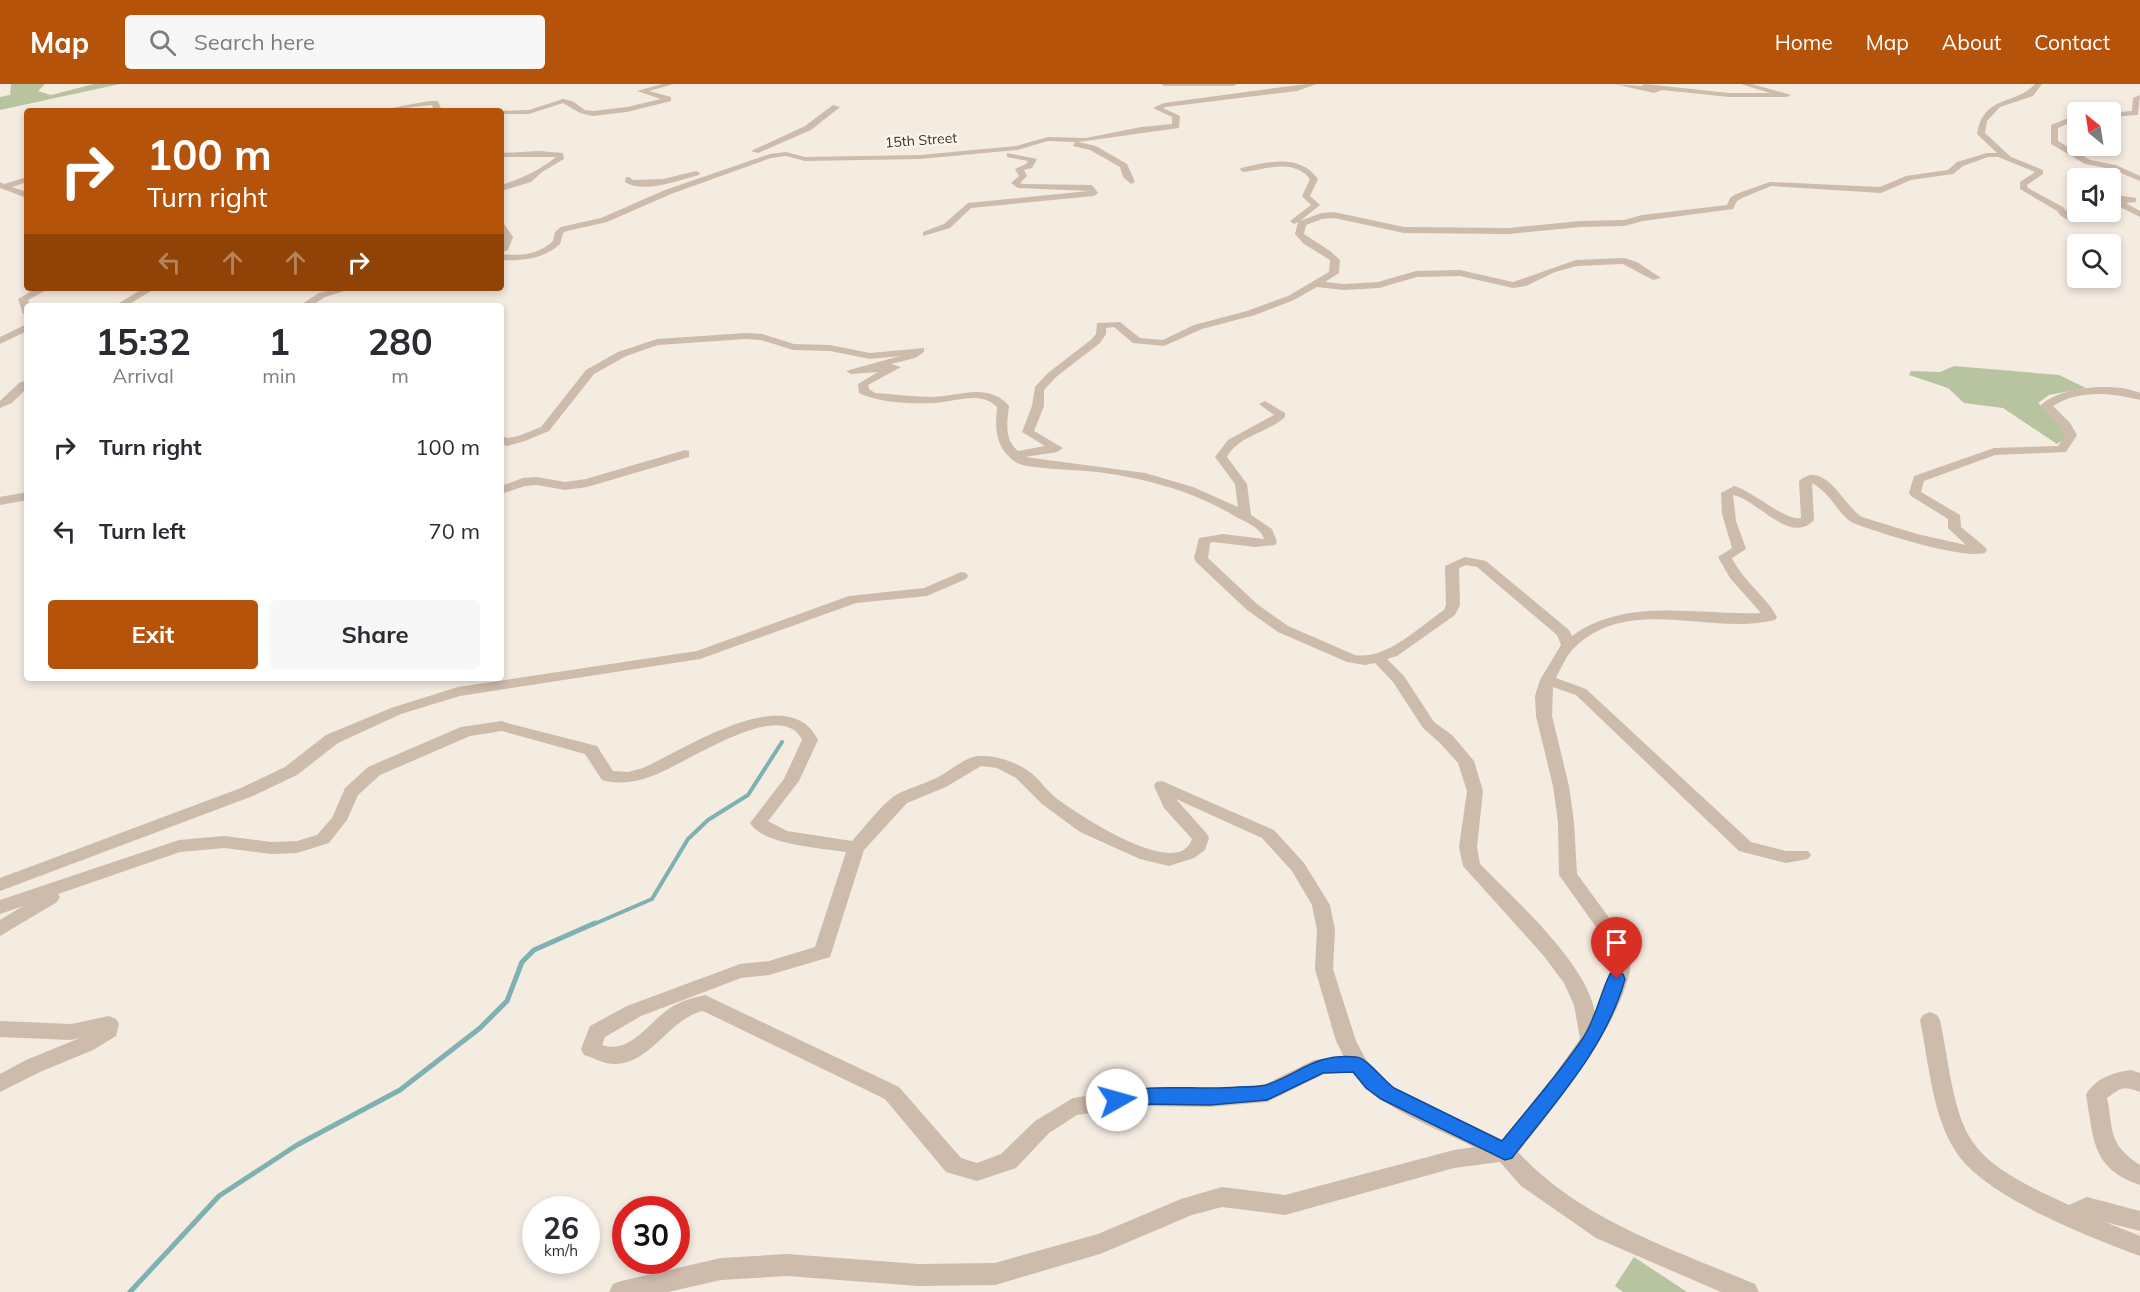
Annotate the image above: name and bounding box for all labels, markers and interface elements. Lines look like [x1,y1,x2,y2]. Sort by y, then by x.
search box [125,15,545,69]
text: Map [30,25,89,60]
icon: search [146,26,179,59]
text: Search here [194,28,315,56]
text: Home [1775,29,1833,55]
text: Map [1866,29,1909,55]
text: About [1942,29,2001,55]
text: Contact [2034,29,2110,55]
north arrow [2067,102,2121,156]
map controls [2067,102,2121,288]
text: 100 m [147,128,272,181]
street label: 15th Street [884,128,958,151]
icon: right [48,132,126,210]
button: sound [2067,168,2121,222]
text: Turn right [147,180,267,214]
button: search [2067,234,2121,288]
icon: left [153,246,186,279]
icon: ahead [216,246,249,279]
icon: ahead [279,246,312,279]
icon: right [342,246,375,279]
text: 15:32 [95,319,191,364]
text: 1 [268,319,290,364]
text: 280 [368,319,433,364]
text: Arrival [113,363,174,388]
text: min [262,363,296,388]
text: m [391,363,409,388]
icon: right [48,431,81,464]
text: Turn right [99,433,202,461]
text: 100 m [415,433,480,461]
icon: left [48,515,81,548]
text: Turn left [99,517,186,545]
text: 70 m [429,517,480,545]
button: Exit [48,600,258,669]
button: Share [270,600,480,669]
pin [1591,917,1642,979]
icon: arrive [1600,926,1633,959]
position arrow [1085,1068,1149,1132]
speed limit sign: 30 [612,1196,690,1274]
text: 26 [543,1209,579,1247]
text: km/h [544,1241,578,1260]

